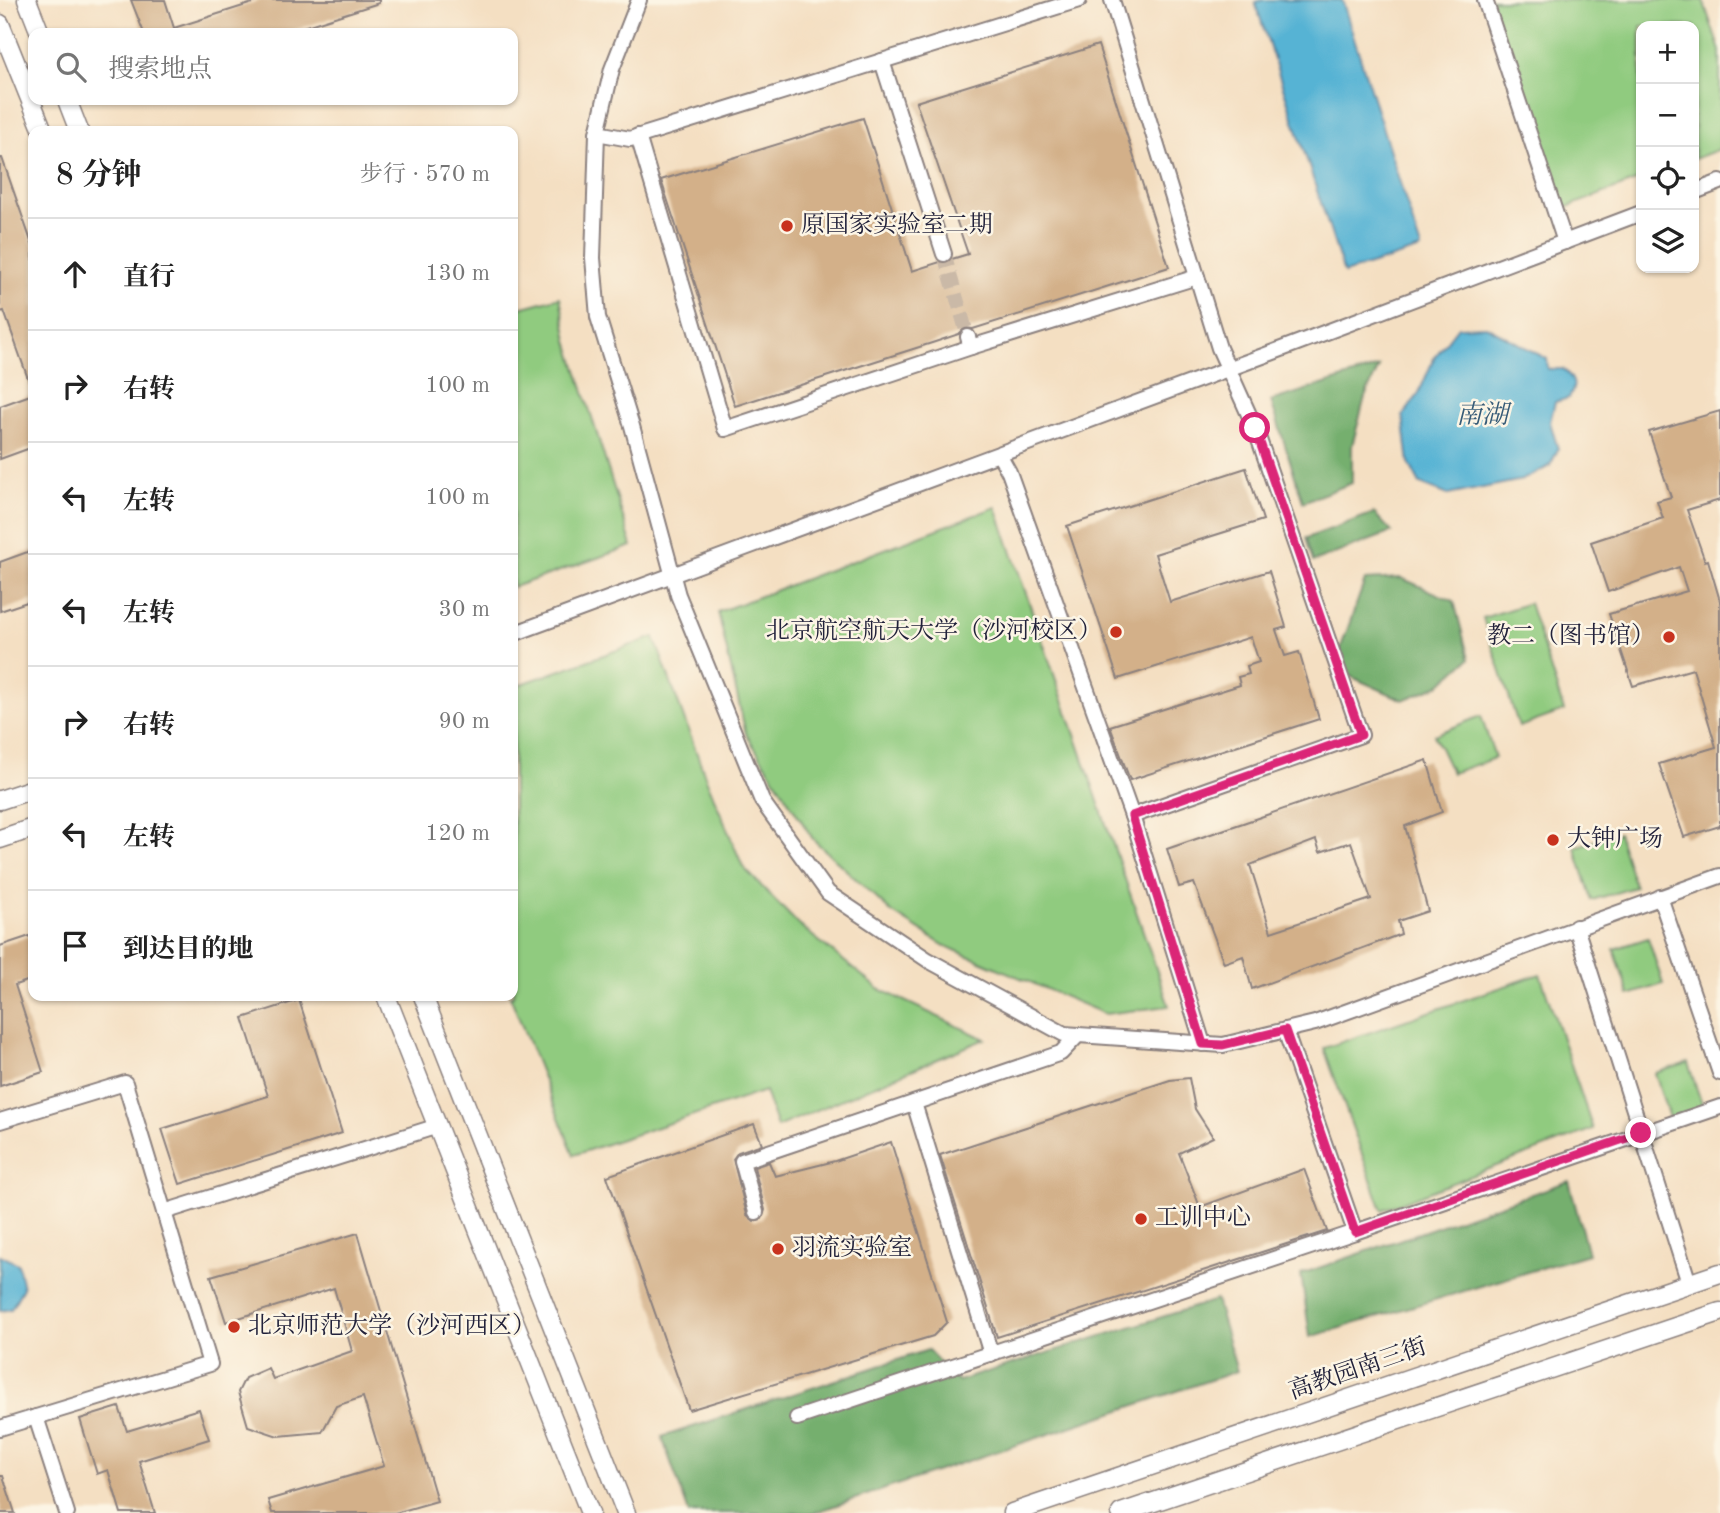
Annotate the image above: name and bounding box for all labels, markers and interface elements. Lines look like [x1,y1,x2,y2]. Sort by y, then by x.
map controls [1636,21,1699,273]
button: + [1636,21,1699,84]
search box [28,28,518,105]
icon: search [52,48,90,86]
text: 搜索地点 [108,57,212,83]
button: − [1636,84,1699,147]
button: locate [1636,147,1699,210]
text: 8 分钟 [56,161,142,191]
text: 步行 · 570 m [360,163,490,186]
button: layers [1636,210,1699,273]
place label: 原国家实验室二期 [801,211,993,238]
marker: 原国家实验室二期 [779,218,795,234]
icon: ahead [56,255,94,293]
text: 130 m [425,262,490,285]
text: 直行 [123,265,175,291]
icon: right [56,367,94,405]
text: 100 m [425,374,490,397]
text: 右转 [123,377,175,403]
water label: 南湖 [1456,401,1512,429]
route start [1239,412,1270,443]
icon: left [56,479,94,517]
text: 100 m [425,486,490,509]
text: 左转 [123,489,175,515]
icon: left [56,591,94,629]
text: 30 m [439,598,490,621]
text: 左转 [123,601,175,627]
place label: 北京航空航天大学（沙河校区） [766,617,1102,644]
place label: 教二（图书馆） [1487,622,1655,649]
marker: 北京航空航天大学（沙河校区） [1108,624,1124,640]
marker: 教二（图书馆） [1661,629,1677,645]
icon: right [56,703,94,741]
text: 90 m [439,710,490,733]
text: 右转 [123,713,175,739]
icon: left [56,815,94,853]
text: 120 m [425,822,490,845]
text: 左转 [123,825,175,851]
place label: 大钟广场 [1567,825,1663,852]
marker: 大钟广场 [1545,832,1561,848]
icon: arrive [56,927,94,965]
text: 到达目的地 [123,937,253,963]
route end [1625,1117,1656,1148]
place label: 工训中心 [1155,1204,1251,1231]
marker: 工训中心 [1133,1211,1149,1227]
place label: 羽流实验室 [792,1234,912,1261]
marker: 羽流实验室 [770,1241,786,1257]
place label: 北京师范大学（沙河西区） [248,1312,536,1339]
marker: 北京师范大学（沙河西区） [226,1319,242,1335]
street label: 高教园南三街 [1285,1332,1430,1405]

